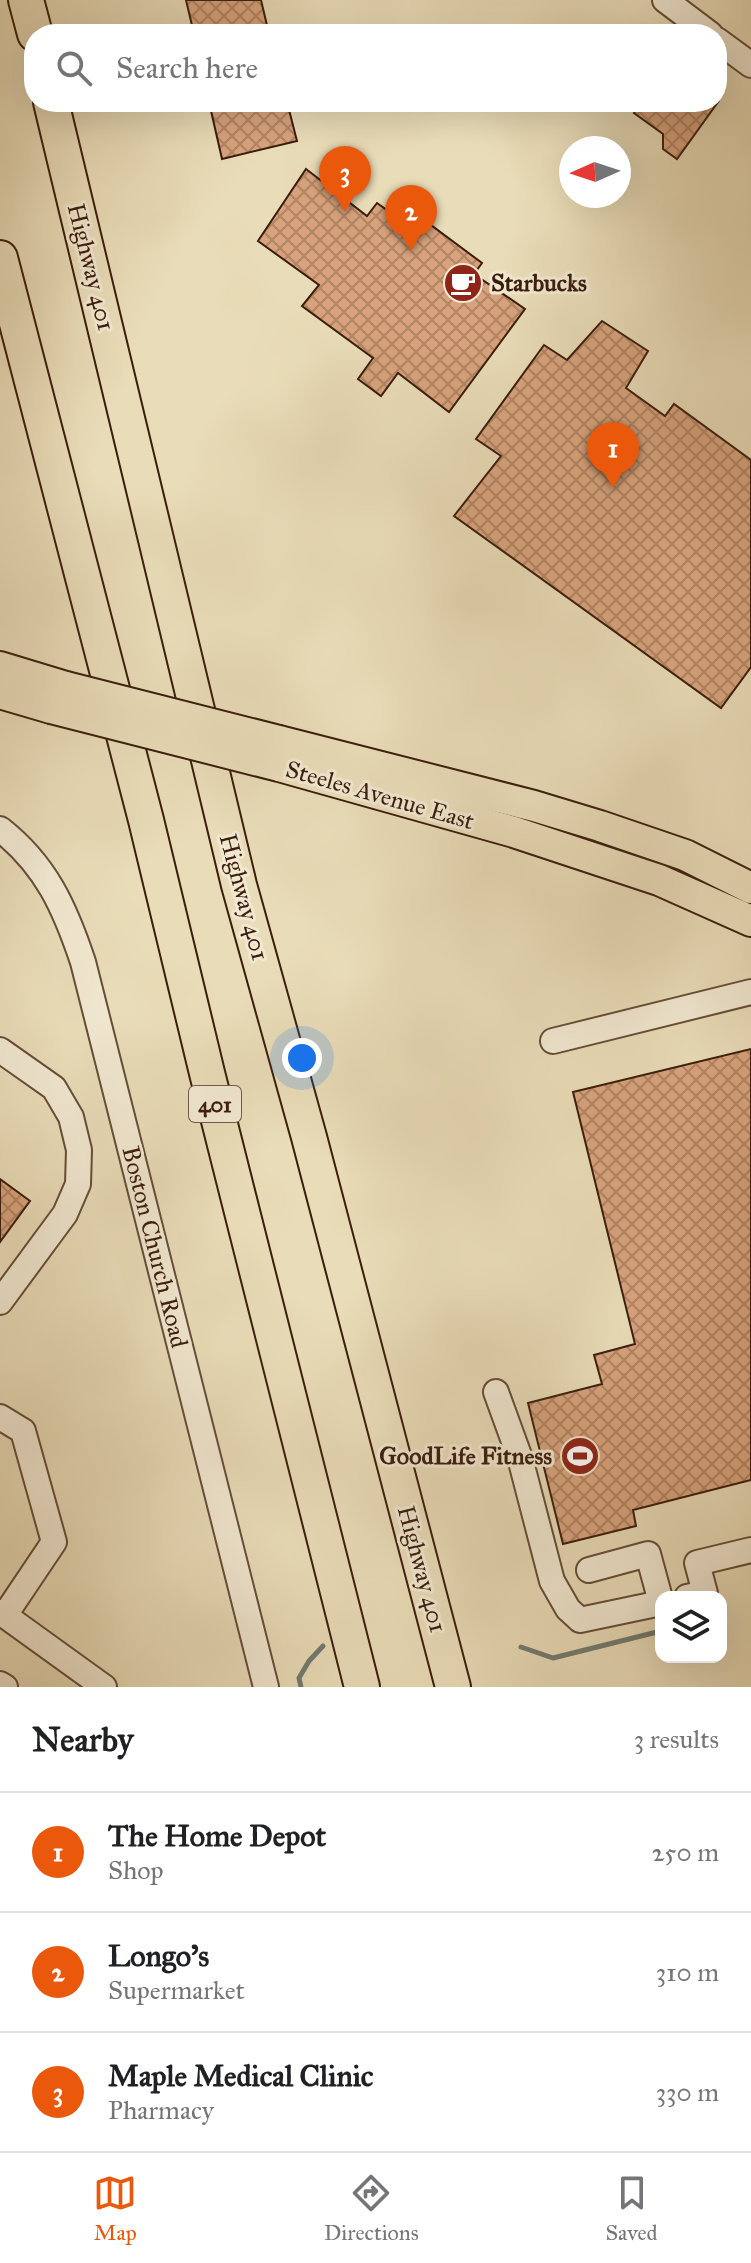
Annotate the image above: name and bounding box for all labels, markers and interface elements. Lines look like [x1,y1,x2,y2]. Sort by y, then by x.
search box [24,24,727,112]
icon: search [52,46,96,90]
text: Search here [116,50,258,86]
north arrow [559,136,631,208]
pin: 3 [319,146,371,212]
pin: 2 [385,185,437,251]
street label: Highway 401 [61,200,121,334]
cafe icon: Starbucks [442,262,484,304]
place label: Starbucks [491,268,587,298]
pin: 1 [587,422,639,488]
street label: Steeles Avenue East [282,754,478,836]
street label: Highway 401 [213,830,275,964]
your location [282,1038,322,1078]
road number: 401 [189,1086,241,1122]
street label: Boston Church Road [115,1143,195,1351]
sports icon: GoodLife Fitness [559,1435,601,1477]
place label: GoodLife Fitness [379,1441,552,1471]
street label: Highway 401 [391,1502,453,1636]
map controls [655,1591,727,1663]
button: layers [655,1591,727,1663]
text: Nearby [32,1719,134,1760]
text: 3 results [634,1723,719,1755]
text: The Home Depot [108,1818,326,1854]
text: 1 [53,1836,63,1868]
text: 250 m [652,1836,719,1868]
text: Shop [108,1854,164,1886]
text: Longo's [108,1938,209,1974]
text: 2 [52,1956,64,1988]
text: 310 m [656,1956,719,1988]
text: Supermarket [108,1974,245,2006]
text: Maple Medical Clinic [108,2058,373,2094]
text: 3 [53,2076,63,2108]
text: 330 m [656,2076,719,2108]
text: Pharmacy [108,2094,214,2126]
tab: Map [93,2171,137,2246]
tab: Directions [324,2171,419,2246]
tab: Saved [605,2171,658,2246]

